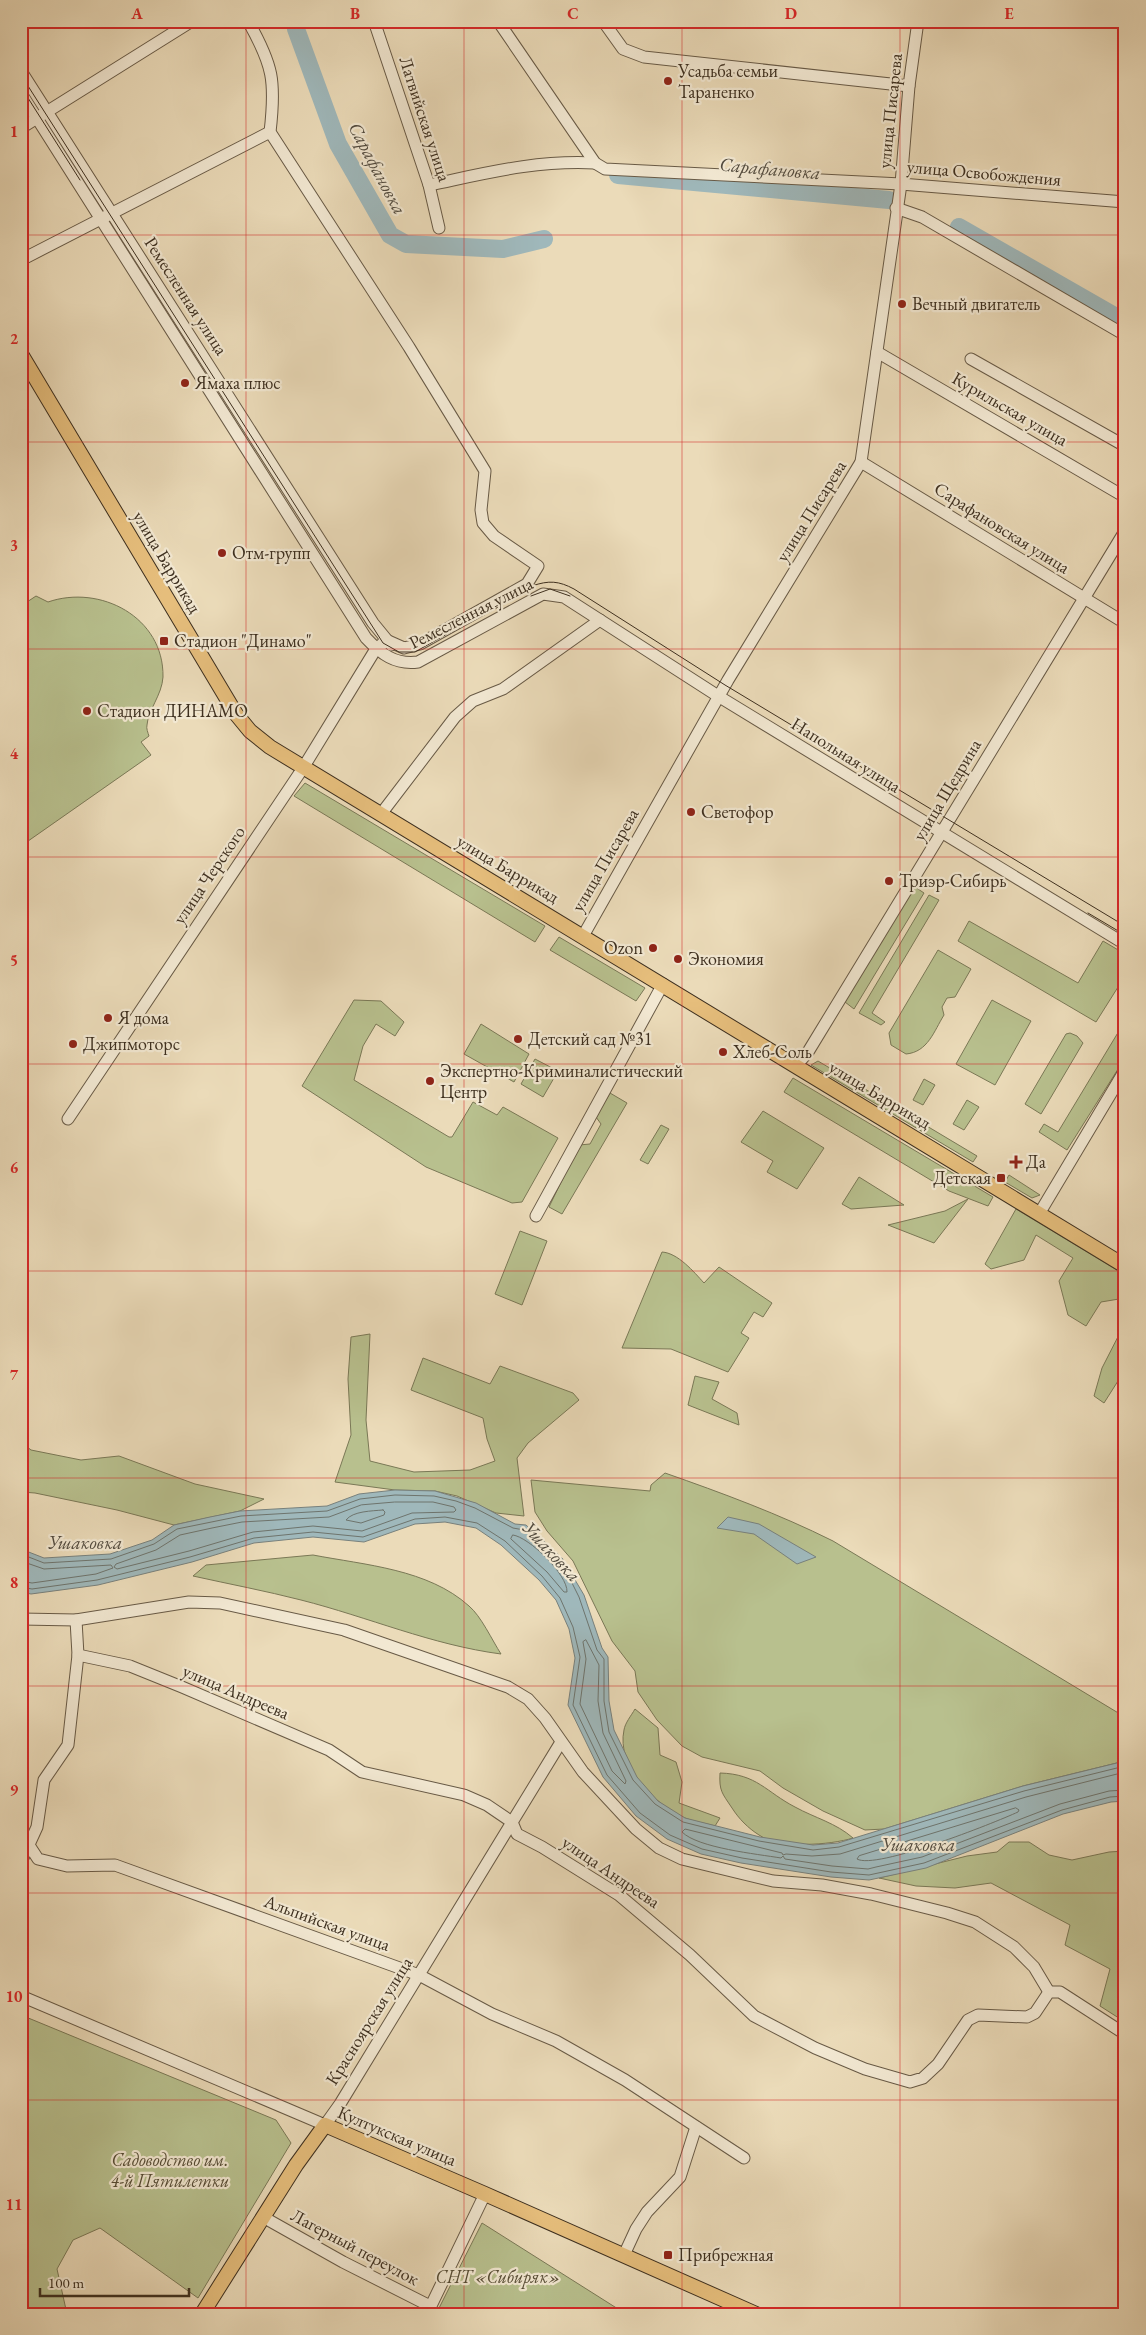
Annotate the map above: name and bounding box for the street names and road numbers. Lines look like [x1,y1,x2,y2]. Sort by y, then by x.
street label: улица Писарева [872,52,907,170]
street label: Латвийская улица [394,53,457,185]
street label: улица Освобождения [906,154,1062,191]
street label: Ремесленная улица [140,232,234,360]
street label: Курильская улица [948,366,1073,451]
street label: улица Писарева [770,455,851,566]
street label: Сарафановская улица [930,477,1075,579]
street label: улица Баррикад [128,506,207,617]
street label: Ремесленная улица [405,571,537,654]
street label: Напольная улица [787,712,906,798]
street label: улица Щедрина [907,734,986,845]
street label: улица Писарева [566,803,644,915]
street label: улица Черского [167,821,250,928]
street label: улица Баррикад [453,829,564,908]
street label: улица Баррикад [825,1055,936,1134]
street label: улица Андреева [179,1659,294,1725]
street label: улица Андреева [558,1830,666,1913]
street label: Альпийская улица [260,1889,394,1956]
street label: Красноярская улица [320,1952,418,2089]
street label: Култукская улица [334,2100,461,2171]
street label: Лагерный переулок [287,2203,424,2290]

